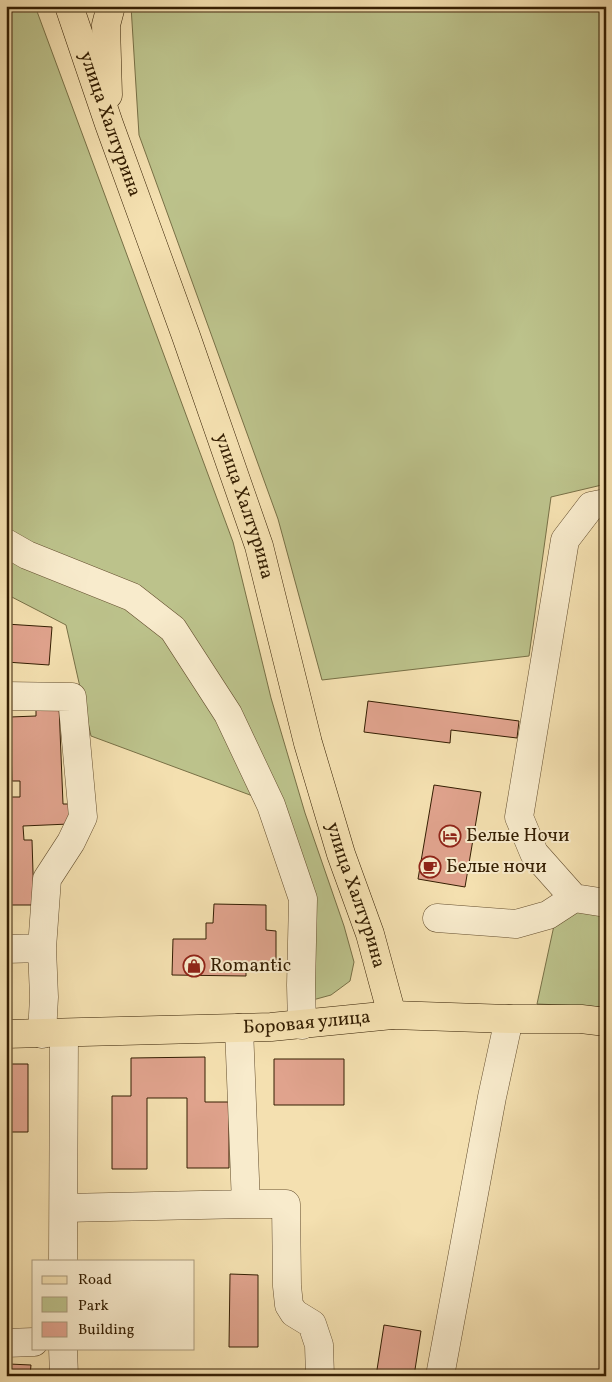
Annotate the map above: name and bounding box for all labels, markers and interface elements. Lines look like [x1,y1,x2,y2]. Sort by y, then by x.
street label: улица Халтурина [72,48,147,200]
street label: улица Халтурина [208,430,280,582]
street label: улица Халтурина [319,819,392,971]
place label: Белые Ночи [466,823,570,849]
hotel icon: Белые Ночи [438,824,462,848]
place label: Белые ночи [446,854,547,880]
cafe icon: Белые ночи [418,855,442,879]
place label: Romantic [210,953,291,979]
shop icon: Romantic [182,954,206,978]
street label: Боровая улица [243,1004,372,1041]
legend [32,1260,195,1350]
text: Road [78,1270,112,1291]
text: Park [78,1296,109,1317]
text: Building [78,1320,135,1341]

